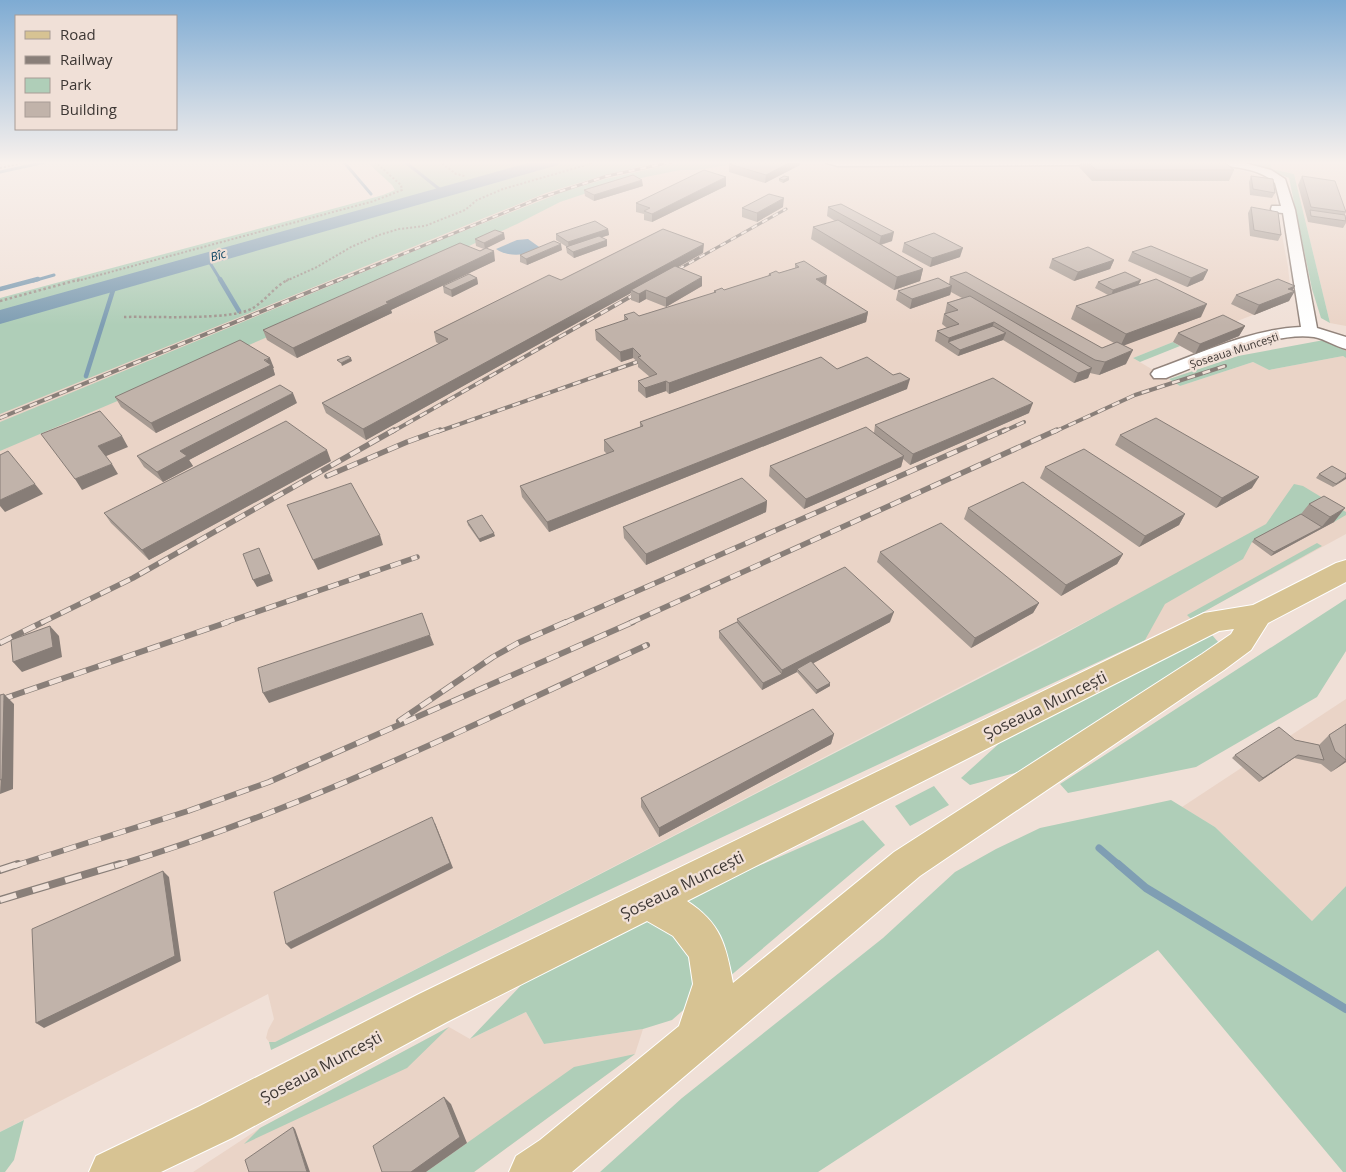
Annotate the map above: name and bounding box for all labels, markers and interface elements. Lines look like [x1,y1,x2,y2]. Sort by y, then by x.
legend [15,15,178,130]
text: Road [60,24,96,44]
text: Railway [60,49,113,69]
text: Park [60,74,91,94]
text: Building [60,99,117,119]
water label: Bîc [208,245,228,265]
street label: Șoseaua Muncești [1188,329,1280,371]
street label: Șoseaua Muncești [980,666,1110,744]
street label: Șoseaua Muncești [617,846,747,924]
street label: Șoseaua Muncești [256,1026,386,1108]

